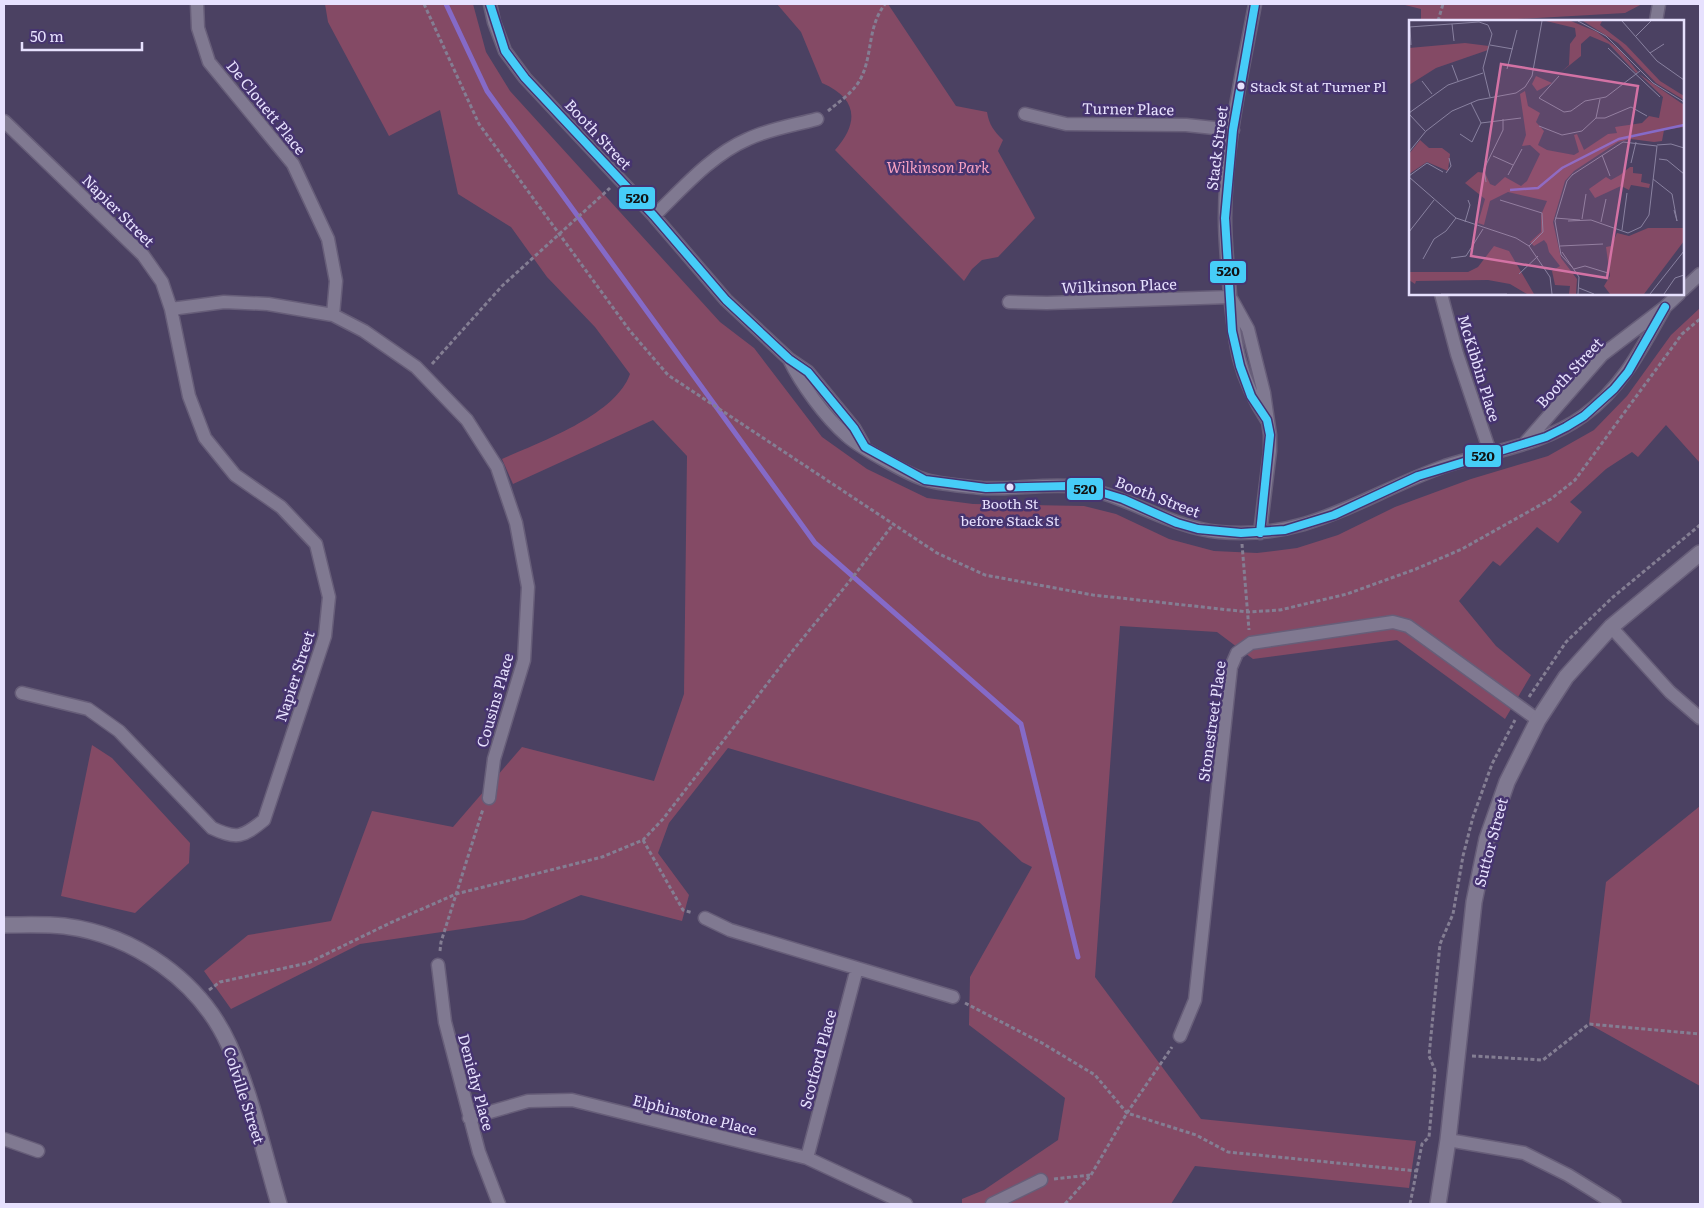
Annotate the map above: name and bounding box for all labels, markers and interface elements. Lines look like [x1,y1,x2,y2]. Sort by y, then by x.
scale bar [22,20,142,52]
inset map [1409,20,1684,295]
text: 50 m [30,24,64,47]
street label: De Clouett Place [222,55,312,159]
place label: Stack St at Turner Pl [1250,76,1386,96]
marker: Stack St at Turner Pl [1236,81,1246,91]
street label: Booth Street [560,94,638,174]
street label: Turner Place [1082,96,1174,120]
street label: Stack Street [1199,104,1233,192]
park label: Wilkinson Park [887,155,990,178]
street label: Napier Street [77,168,161,252]
line badge: 520 [618,186,656,210]
text: 520 [625,187,649,207]
line badge: 520 [1209,260,1247,284]
text: 520 [1216,260,1240,280]
street label: Wilkinson Place [1061,271,1177,299]
street label: McKibbin Place [1453,311,1507,425]
street label: Booth Street [1530,332,1608,412]
line badge: 520 [1464,444,1502,468]
text: 520 [1471,445,1495,465]
street label: Booth Street [1112,469,1204,523]
line badge: 520 [1066,477,1104,501]
text: 520 [1073,478,1097,498]
marker: Booth St before Stack St [1005,482,1015,492]
place label: Booth St before Stack St [961,493,1060,530]
street label: Napier Street [268,627,320,725]
street label: Cousins Place [470,650,519,750]
street label: Stonestreet Place [1191,659,1231,783]
street label: Suttor Street [1467,795,1513,889]
street label: Scotford Place [793,1007,841,1111]
street label: Deniehy Place [453,1031,501,1133]
street label: Colville Street [218,1043,272,1147]
street label: Elphinstone Place [630,1087,760,1141]

